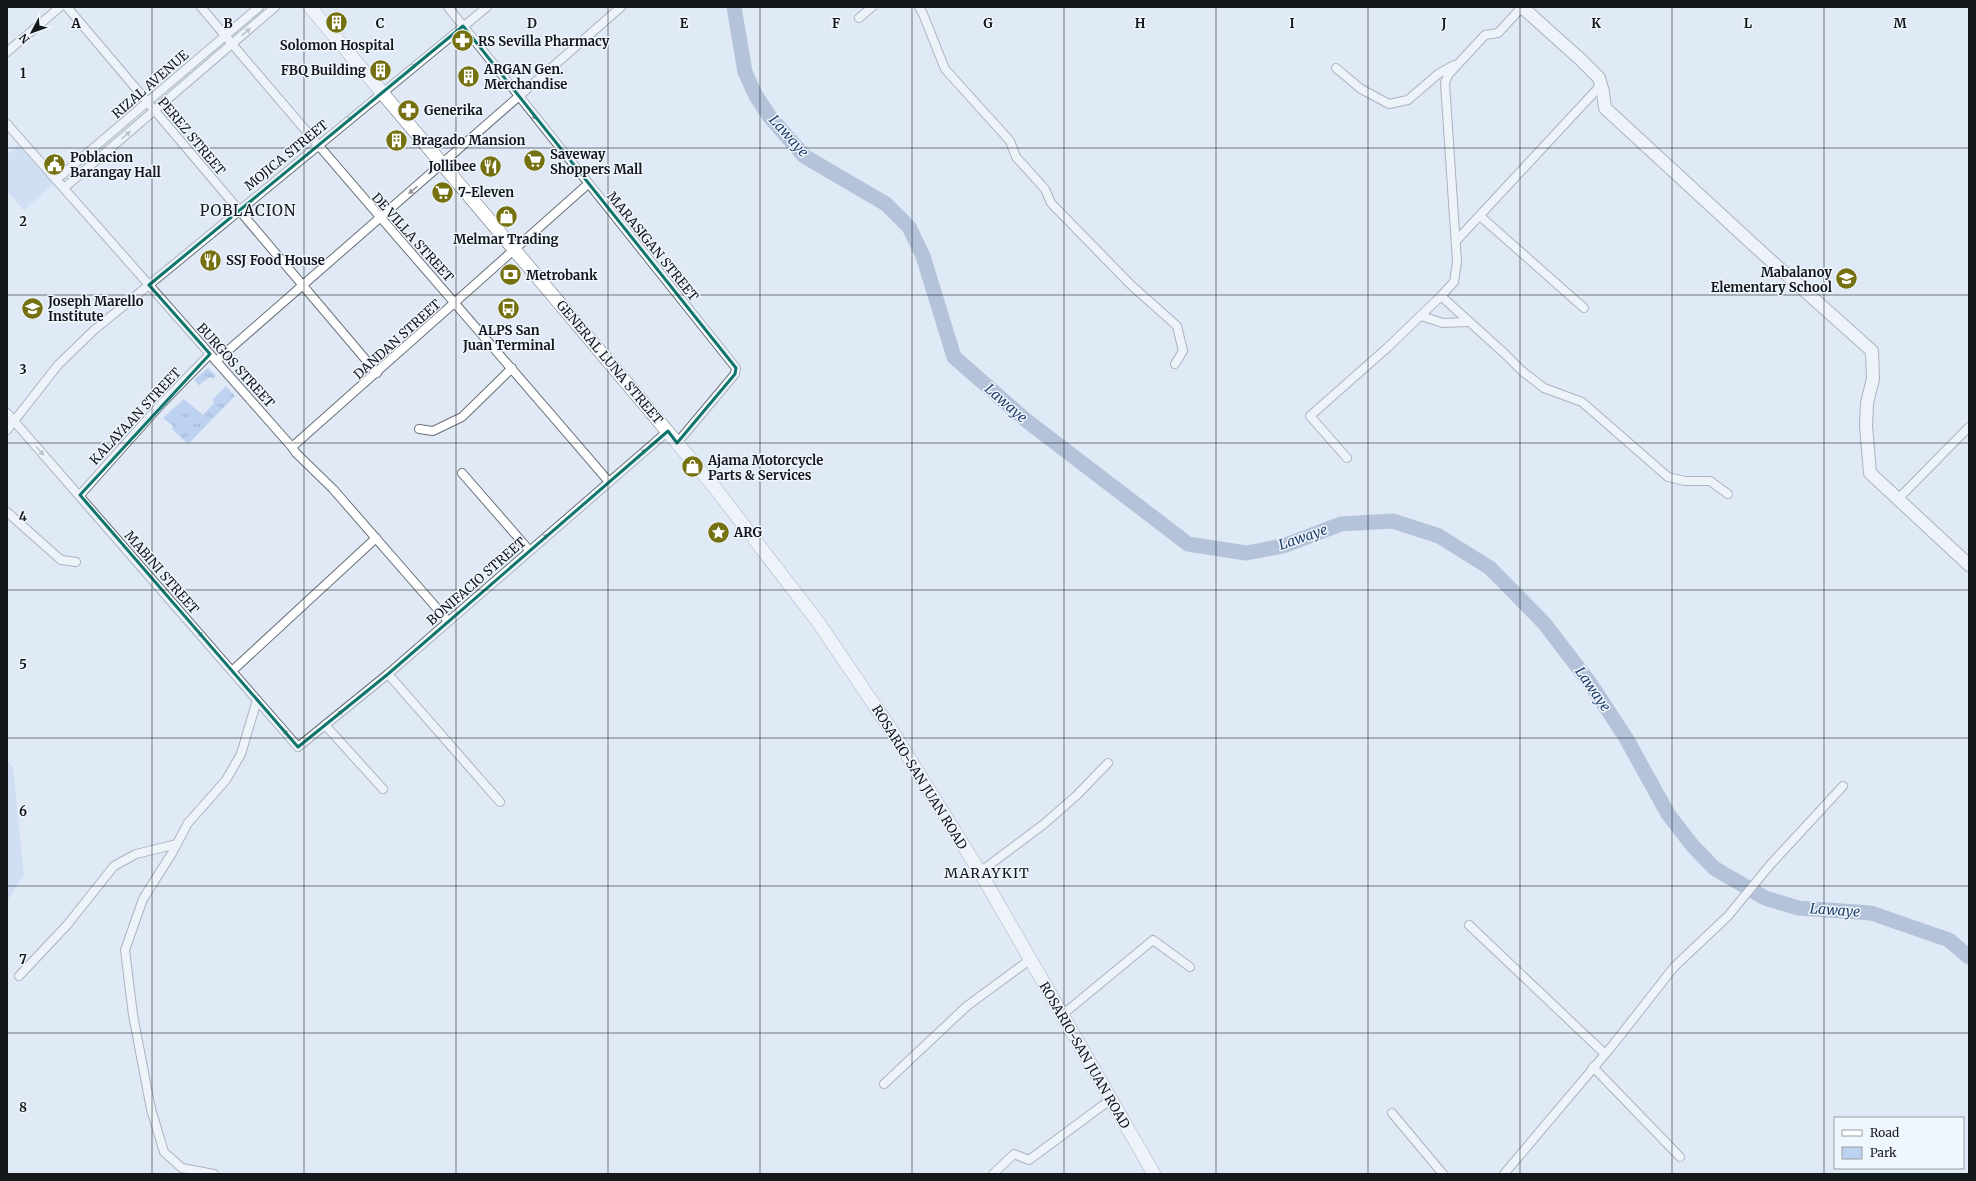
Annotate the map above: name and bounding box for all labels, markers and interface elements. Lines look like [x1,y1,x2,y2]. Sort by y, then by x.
building icon: Solomon Hospital [324,10,350,36]
north arrow [12,12,52,52]
text: A [70,15,81,32]
text: B [223,15,233,32]
text: C [376,15,385,32]
text: D [527,15,537,32]
text: E [680,15,689,32]
text: F [832,15,840,32]
text: G [983,15,993,32]
text: H [1135,15,1146,32]
text: I [1289,15,1295,32]
text: J [1440,15,1447,32]
text: K [1591,15,1601,32]
text: L [1744,15,1753,32]
text: M [1893,15,1907,32]
one-way arrow [240,28,251,37]
pharmacy icon: RS Sevilla Pharmacy [449,28,475,54]
text: N [16,30,33,46]
place label: RS Sevilla Pharmacy [478,33,610,50]
place label: Solomon Hospital [280,37,394,54]
street label: RIZAL AVENUE [109,46,193,122]
building icon: FBQ Building [368,57,394,83]
place label: ARGAN Gen. Merchandise [483,61,567,93]
place label: FBQ Building [281,62,366,79]
one-way arrow [407,63,418,72]
building icon: ARGAN Gen. Merchandise [456,63,482,89]
text: 1 [20,65,26,82]
street label: PEREZ STREET [154,94,229,179]
pharmacy icon: Generika [396,97,422,123]
place label: Generika [424,102,483,119]
one-way arrow [528,109,537,120]
water label: Lawaye [765,111,813,161]
street label: MOJICA STREET [241,116,332,194]
one-way arrow [342,116,353,125]
building icon: Bragado Mansion [384,127,410,153]
one-way arrow [120,131,131,140]
place label: Bragado Mansion [412,132,525,149]
place label: Saveway Shoppers Mall [550,146,643,178]
supermarket icon: Saveway Shoppers Mall [522,148,548,174]
place label: Poblacion Barangay Hall [70,149,161,181]
public building icon: Poblacion Barangay Hall [42,151,68,177]
restaurant icon: Jollibee [478,153,504,179]
place label: Jollibee [427,158,476,175]
supermarket icon: 7-Eleven [430,179,456,205]
place label: 7-Eleven [458,184,514,201]
one-way arrow [407,185,418,194]
street label: MARASIGAN STREET [603,188,702,305]
street label: DE VILLA STREET [368,189,457,285]
district label: POBLACION [200,201,296,220]
shop icon: Melmar Trading [493,204,519,230]
text: 2 [19,213,27,230]
place label: Melmar Trading [453,231,559,248]
restaurant icon: SSJ Food House [197,247,223,273]
place label: SSJ Food House [226,252,325,269]
bank icon: Metrobank [498,262,524,288]
place label: Mabalanoy Elementary School [1711,264,1832,296]
school or university icon: Mabalanoy Elementary School [1834,266,1860,292]
place label: Metrobank [526,267,598,284]
place label: Joseph Marello Institute [47,293,144,325]
school or university icon: Joseph Marello Institute [20,295,46,321]
bus stop icon: ALPS San Juan Terminal [496,295,522,321]
street label: DANDAN STREET [350,296,444,383]
street label: GENERAL LUNA STREET [553,297,666,428]
street label: BURGOS STREET [193,319,278,411]
place label: ALPS San Juan Terminal [462,322,555,354]
text: 3 [19,361,27,378]
street label: KALAYAAN STREET [86,364,185,468]
water label: Lawaye [981,380,1031,426]
one-way arrow [35,446,44,455]
one-way arrow [637,449,648,458]
place label: Ajama Motorcycle Parts & Services [707,452,823,484]
shop icon: Ajama Motorcycle Parts & Services [680,454,706,480]
text: 4 [19,508,28,525]
place icon: ARG [705,519,731,545]
water label: Lawaye [1276,520,1330,554]
place label: ARG [733,524,762,541]
street label: MABINI STREET [121,527,202,618]
one-way arrow [538,533,549,542]
street label: BONIFACIO STREET [423,534,529,629]
one-way arrow [194,628,204,638]
text: 5 [19,656,27,673]
water label: Lawaye [1571,663,1615,715]
street label: ROSARIO-SAN JUAN ROAD [868,702,971,853]
one-way arrow [333,709,344,718]
one-way arrow [279,727,288,736]
text: 6 [19,803,27,820]
district label: MARAYKIT [944,864,1030,882]
water label: Lawaye [1809,899,1861,921]
text: 7 [19,951,27,968]
street label: ROSARIO-SAN JUAN ROAD [1035,979,1134,1132]
text: 8 [19,1099,27,1116]
legend [1834,1117,1964,1169]
text: Road [1870,1125,1899,1140]
text: Park [1870,1145,1897,1160]

